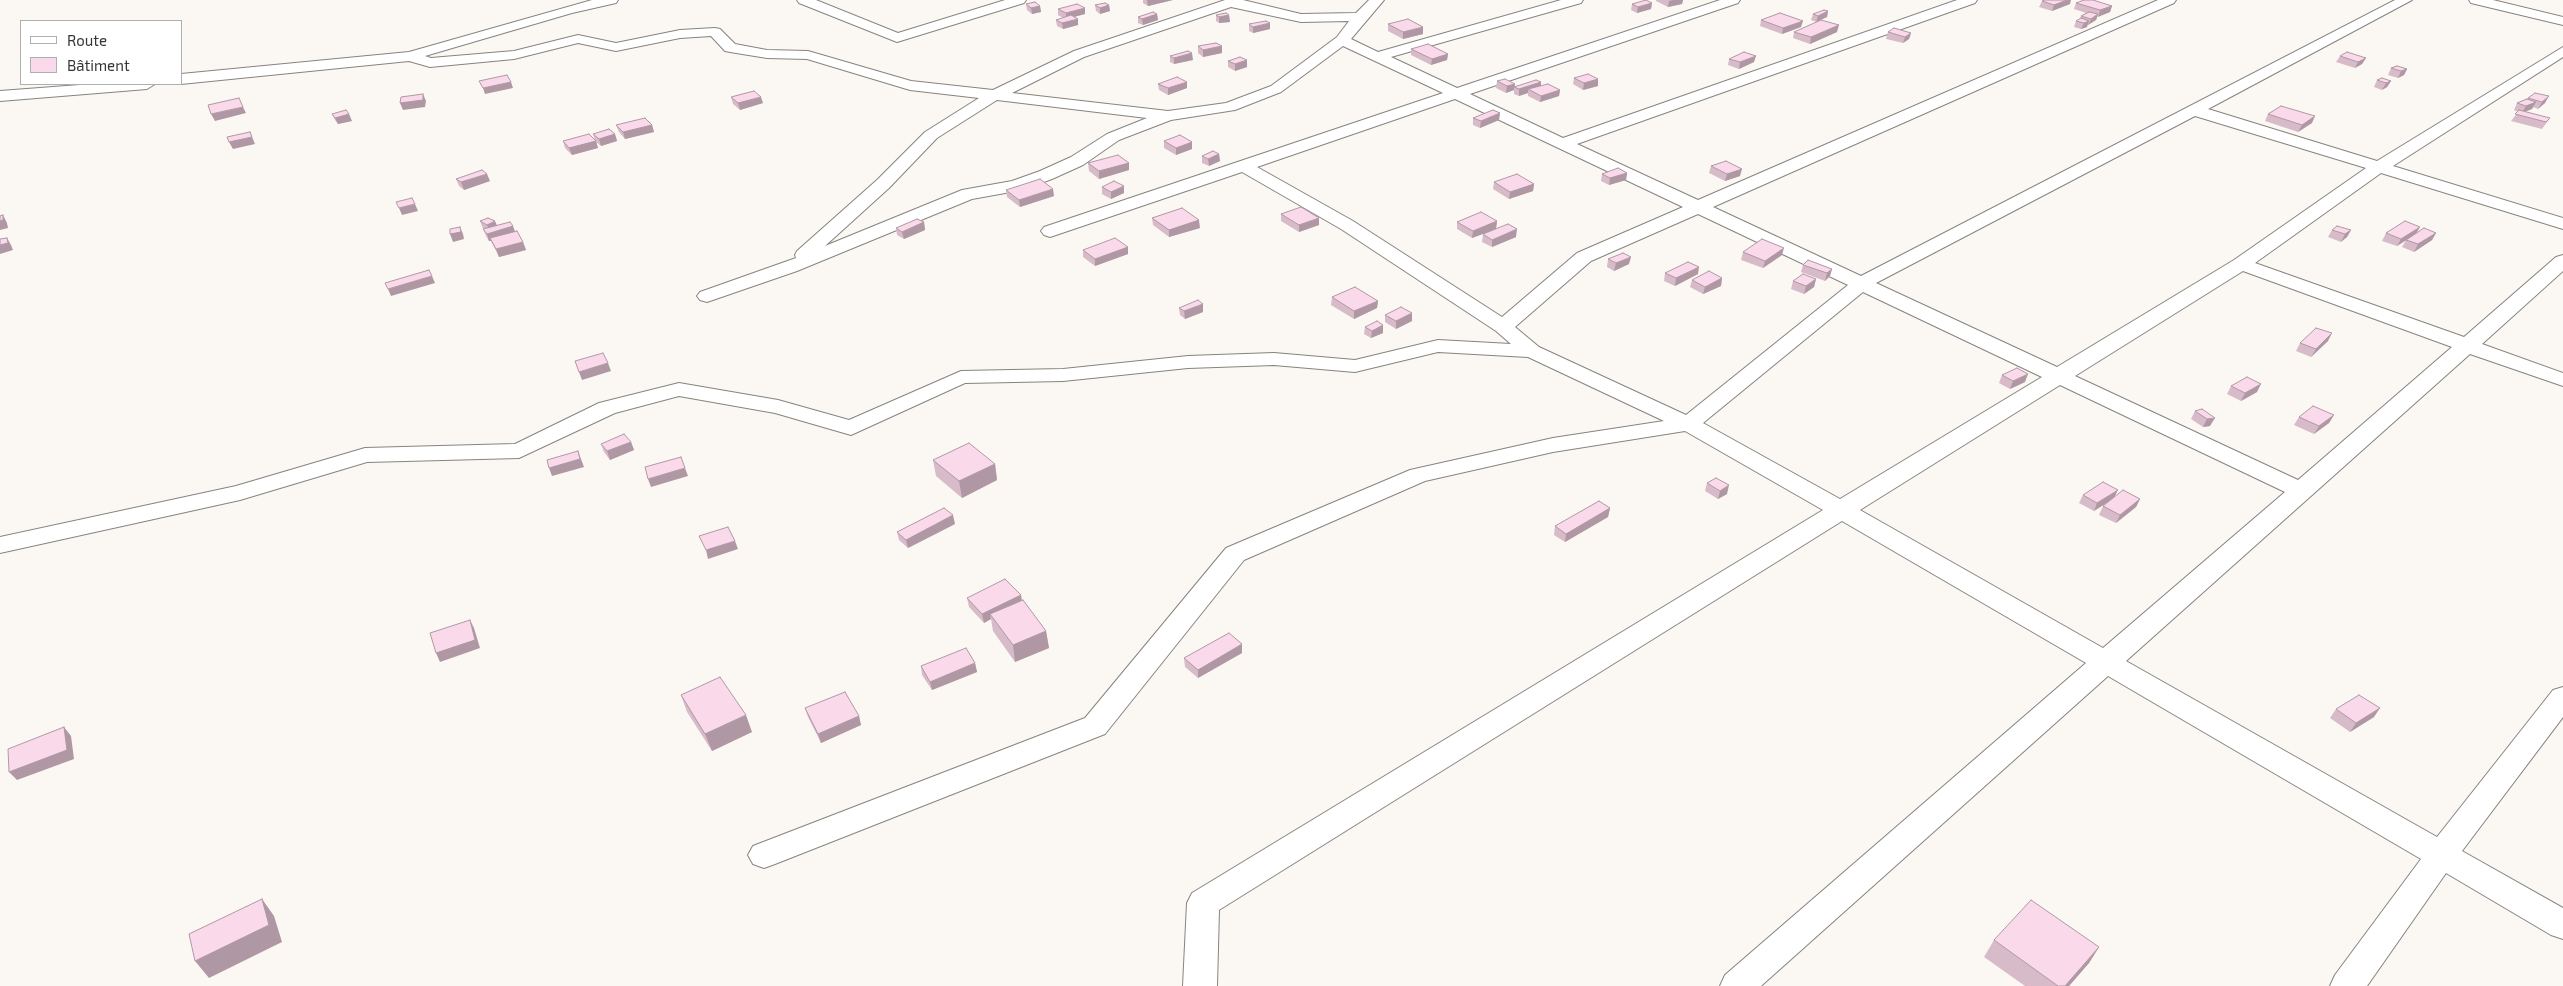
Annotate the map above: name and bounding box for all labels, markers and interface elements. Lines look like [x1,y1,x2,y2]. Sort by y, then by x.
legend [20,20,182,85]
text: Route [67,31,107,49]
text: Bâtiment [67,56,130,74]

